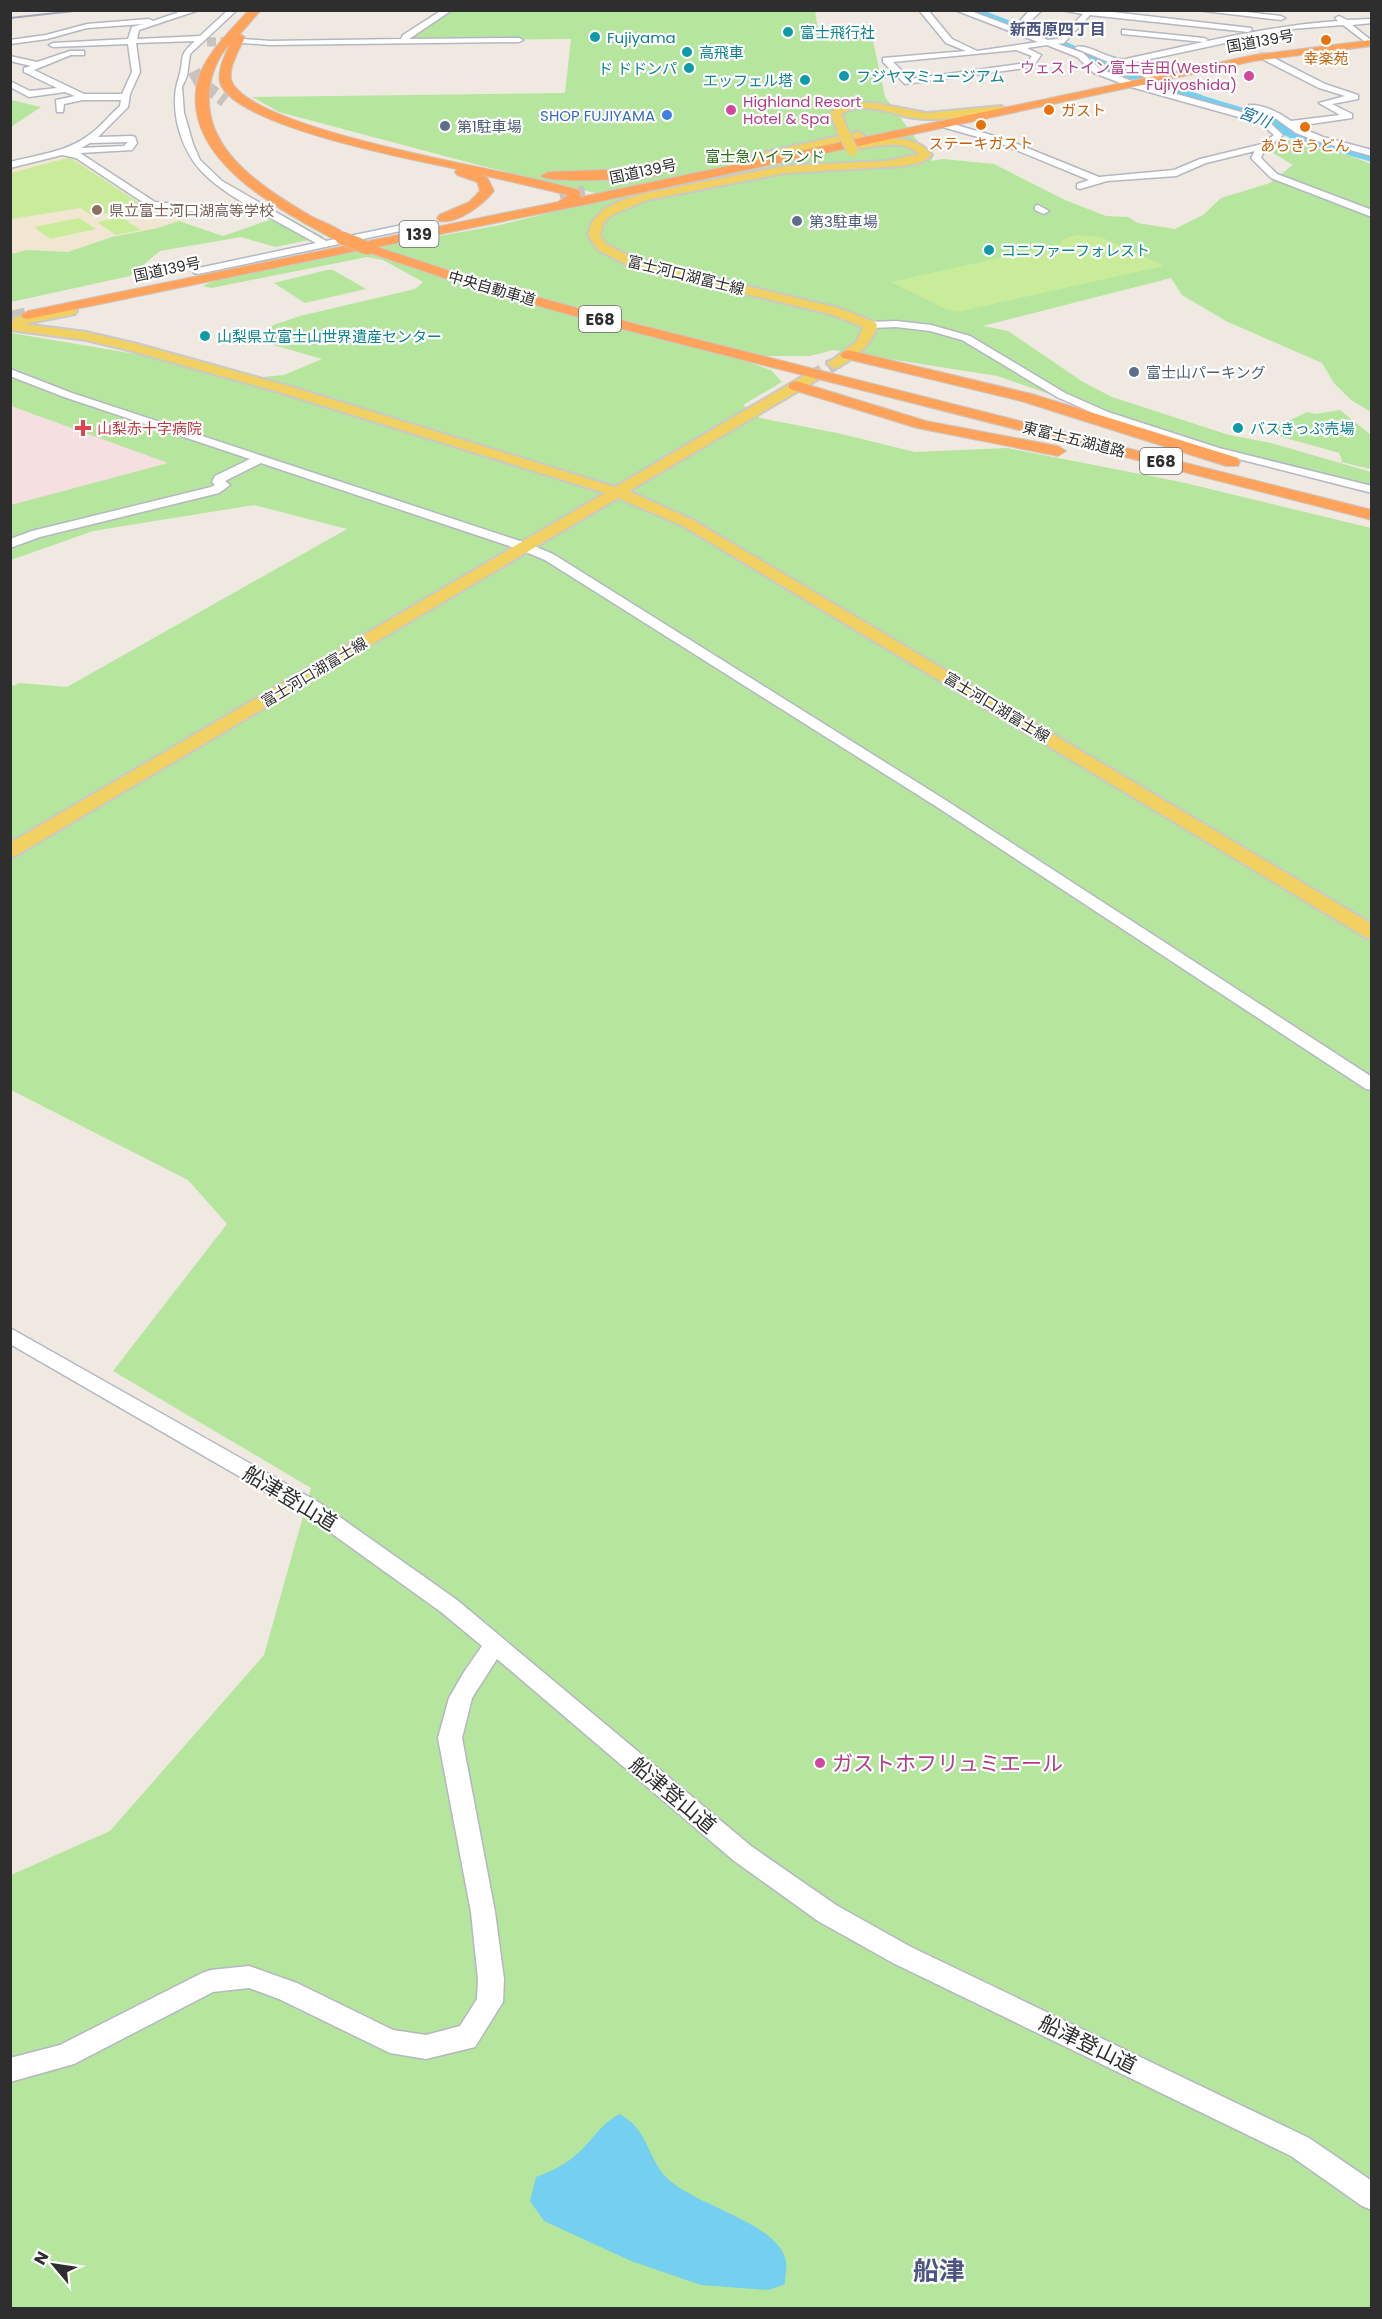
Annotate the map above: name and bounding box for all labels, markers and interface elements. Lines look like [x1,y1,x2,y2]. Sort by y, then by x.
district label: 新西原四丁目 [1010,18,1106,41]
place label: 富士飛行社 [800,22,875,43]
marker: 富士飛行社 [781,25,795,39]
street label: 国道139号 [1225,25,1295,57]
place label: Fujiyama [607,27,676,48]
marker: Fujiyama [588,30,602,44]
marker: 幸楽苑 [1319,33,1333,47]
place label: 高飛車 [699,42,744,63]
marker: 高飛車 [680,45,694,59]
place label: 幸楽苑 [1303,48,1349,69]
place label: ウェストイン富士吉田(Westinn Fujiyoshida) [1020,57,1237,95]
place label: ド ドドンパ [598,58,677,79]
marker: ド ドドンパ [682,61,696,75]
place label: フジヤマミュージアム [856,66,1005,87]
marker: フジヤマミュージアム [837,69,851,83]
marker: ウェストイン富士吉田(Westinn Fujiyoshida) [1242,69,1256,83]
place label: エッフェル塔 [703,70,793,91]
marker: エッフェル塔 [798,73,812,87]
place label: Highland Resort Hotel & Spa [743,91,861,129]
place label: ガスト [1061,100,1106,121]
water label: 宮川 [1236,101,1276,134]
marker: Highland Resort Hotel & Spa [724,103,738,117]
marker: ガスト [1042,103,1056,117]
place label: SHOP FUJIYAMA [540,105,655,126]
marker: SHOP FUJIYAMA [660,108,674,122]
place label: 第1駐車場 [457,116,522,137]
marker: ステーキガスト [974,118,988,132]
marker: 第1駐車場 [438,119,452,133]
marker: あらきうどん [1298,120,1312,134]
place label: ステーキガスト [928,133,1034,154]
place label: あらきうどん [1260,135,1350,156]
park label: 富士急ハイランド [705,146,825,167]
street label: 国道139号 [608,154,678,188]
place label: 県立富士河口湖高等学校 [109,200,274,221]
marker: 県立富士河口湖高等学校 [90,203,104,217]
place label: 第3駐車場 [809,211,878,232]
marker: 第3駐車場 [790,214,804,228]
road number: 139 [400,221,438,247]
place label: コニファーフォレスト [1001,240,1150,261]
marker: コニファーフォレスト [982,243,996,257]
street label: 富士河口湖富士線 [625,250,747,300]
street label: 国道139号 [132,252,202,286]
street label: 中央自動車道 [446,266,538,310]
road number: E68 [579,306,621,332]
place label: 山梨県立富士山世界遺産センター [217,326,442,347]
marker: 山梨県立富士山世界遺産センター [198,329,212,343]
place label: 富士山パーキング [1146,362,1266,383]
marker: 富士山パーキング [1127,365,1141,379]
street label: 東富士五湖道路 [1021,416,1127,462]
place label: 山梨赤十字病院 [97,418,202,439]
place label: バスきっぷ売場 [1250,418,1354,439]
marker: 山梨赤十字病院 [74,419,92,437]
marker: バスきっぷ売場 [1231,421,1245,435]
road number: E68 [1140,448,1182,474]
street label: 富士河口湖富士線 [257,632,371,712]
street label: 富士河口湖富士線 [940,667,1054,747]
street label: 船津登山道 [238,1459,342,1537]
place label: ガストホフリュミエール [832,1749,1063,1778]
street label: 船津登山道 [623,1750,723,1840]
marker: ガストホフリュミエール [813,1756,827,1770]
street label: 船津登山道 [1034,2008,1142,2080]
north arrow [24,2235,84,2295]
text: N [28,2247,54,2269]
district label: 船津 [913,2253,965,2289]

